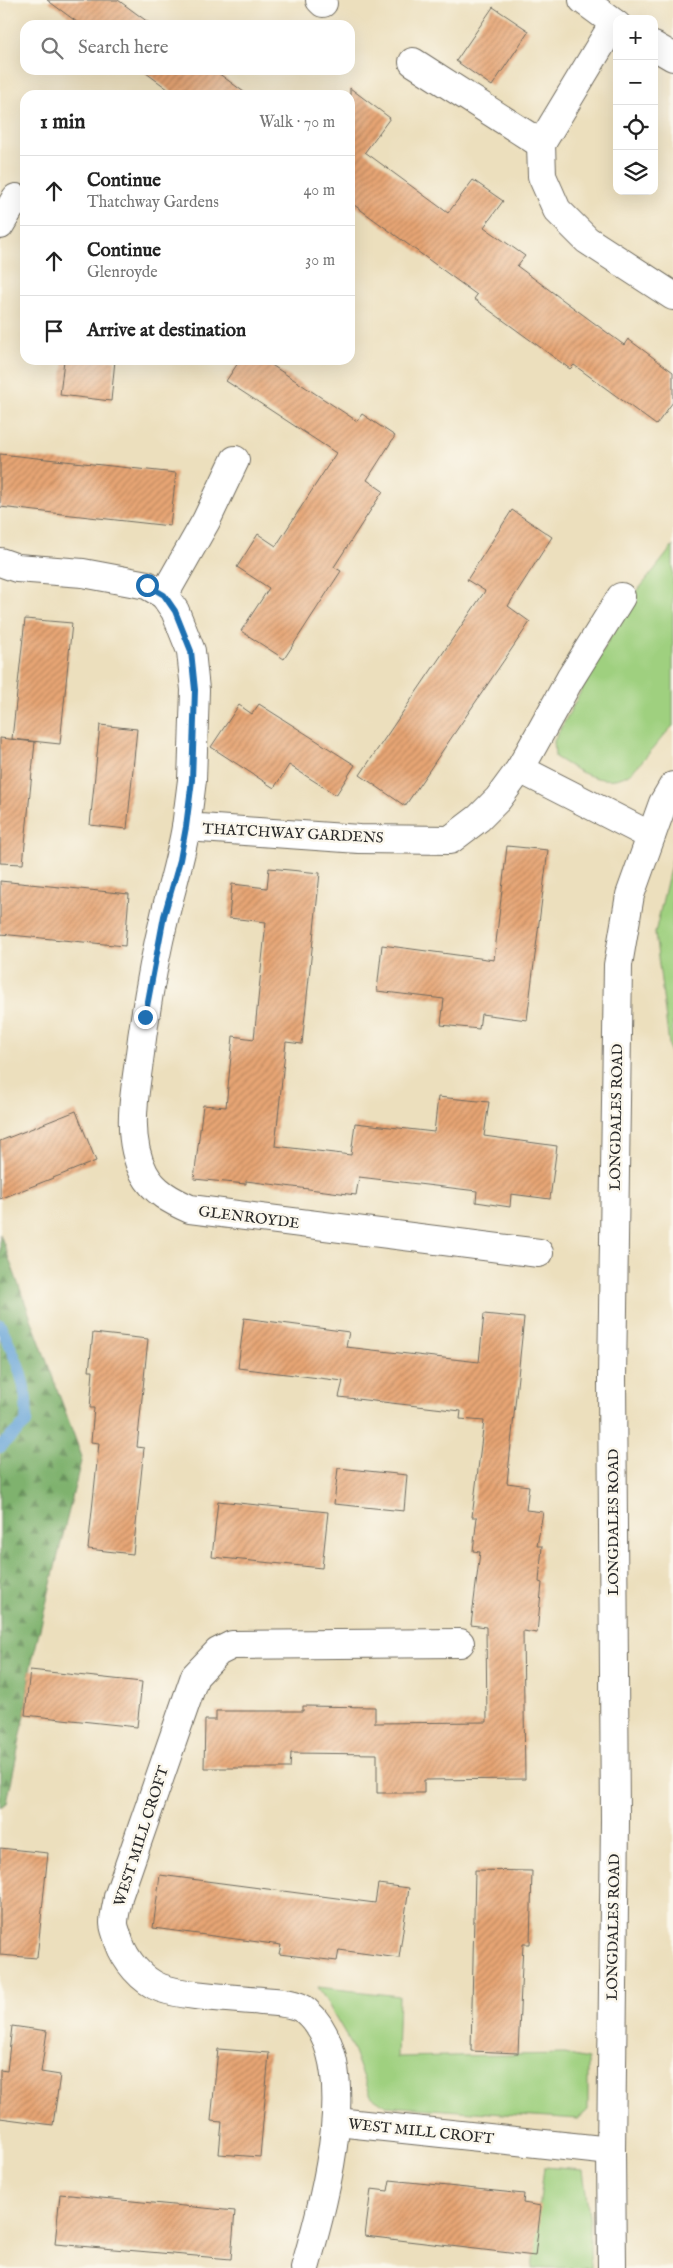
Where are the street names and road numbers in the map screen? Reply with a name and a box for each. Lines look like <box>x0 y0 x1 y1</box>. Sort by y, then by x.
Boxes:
street label: THATCHWAY GARDENS <box>202 819 384 848</box>
street label: LONGDALES ROAD <box>606 1043 627 1191</box>
street label: GLENROYDE <box>197 1202 301 1233</box>
street label: LONGDALES ROAD <box>604 1449 623 1595</box>
street label: WEST MILL CROFT <box>110 1764 173 1909</box>
street label: LONGDALES ROAD <box>603 1853 624 2001</box>
street label: WEST MILL CROFT <box>347 2114 495 2149</box>

